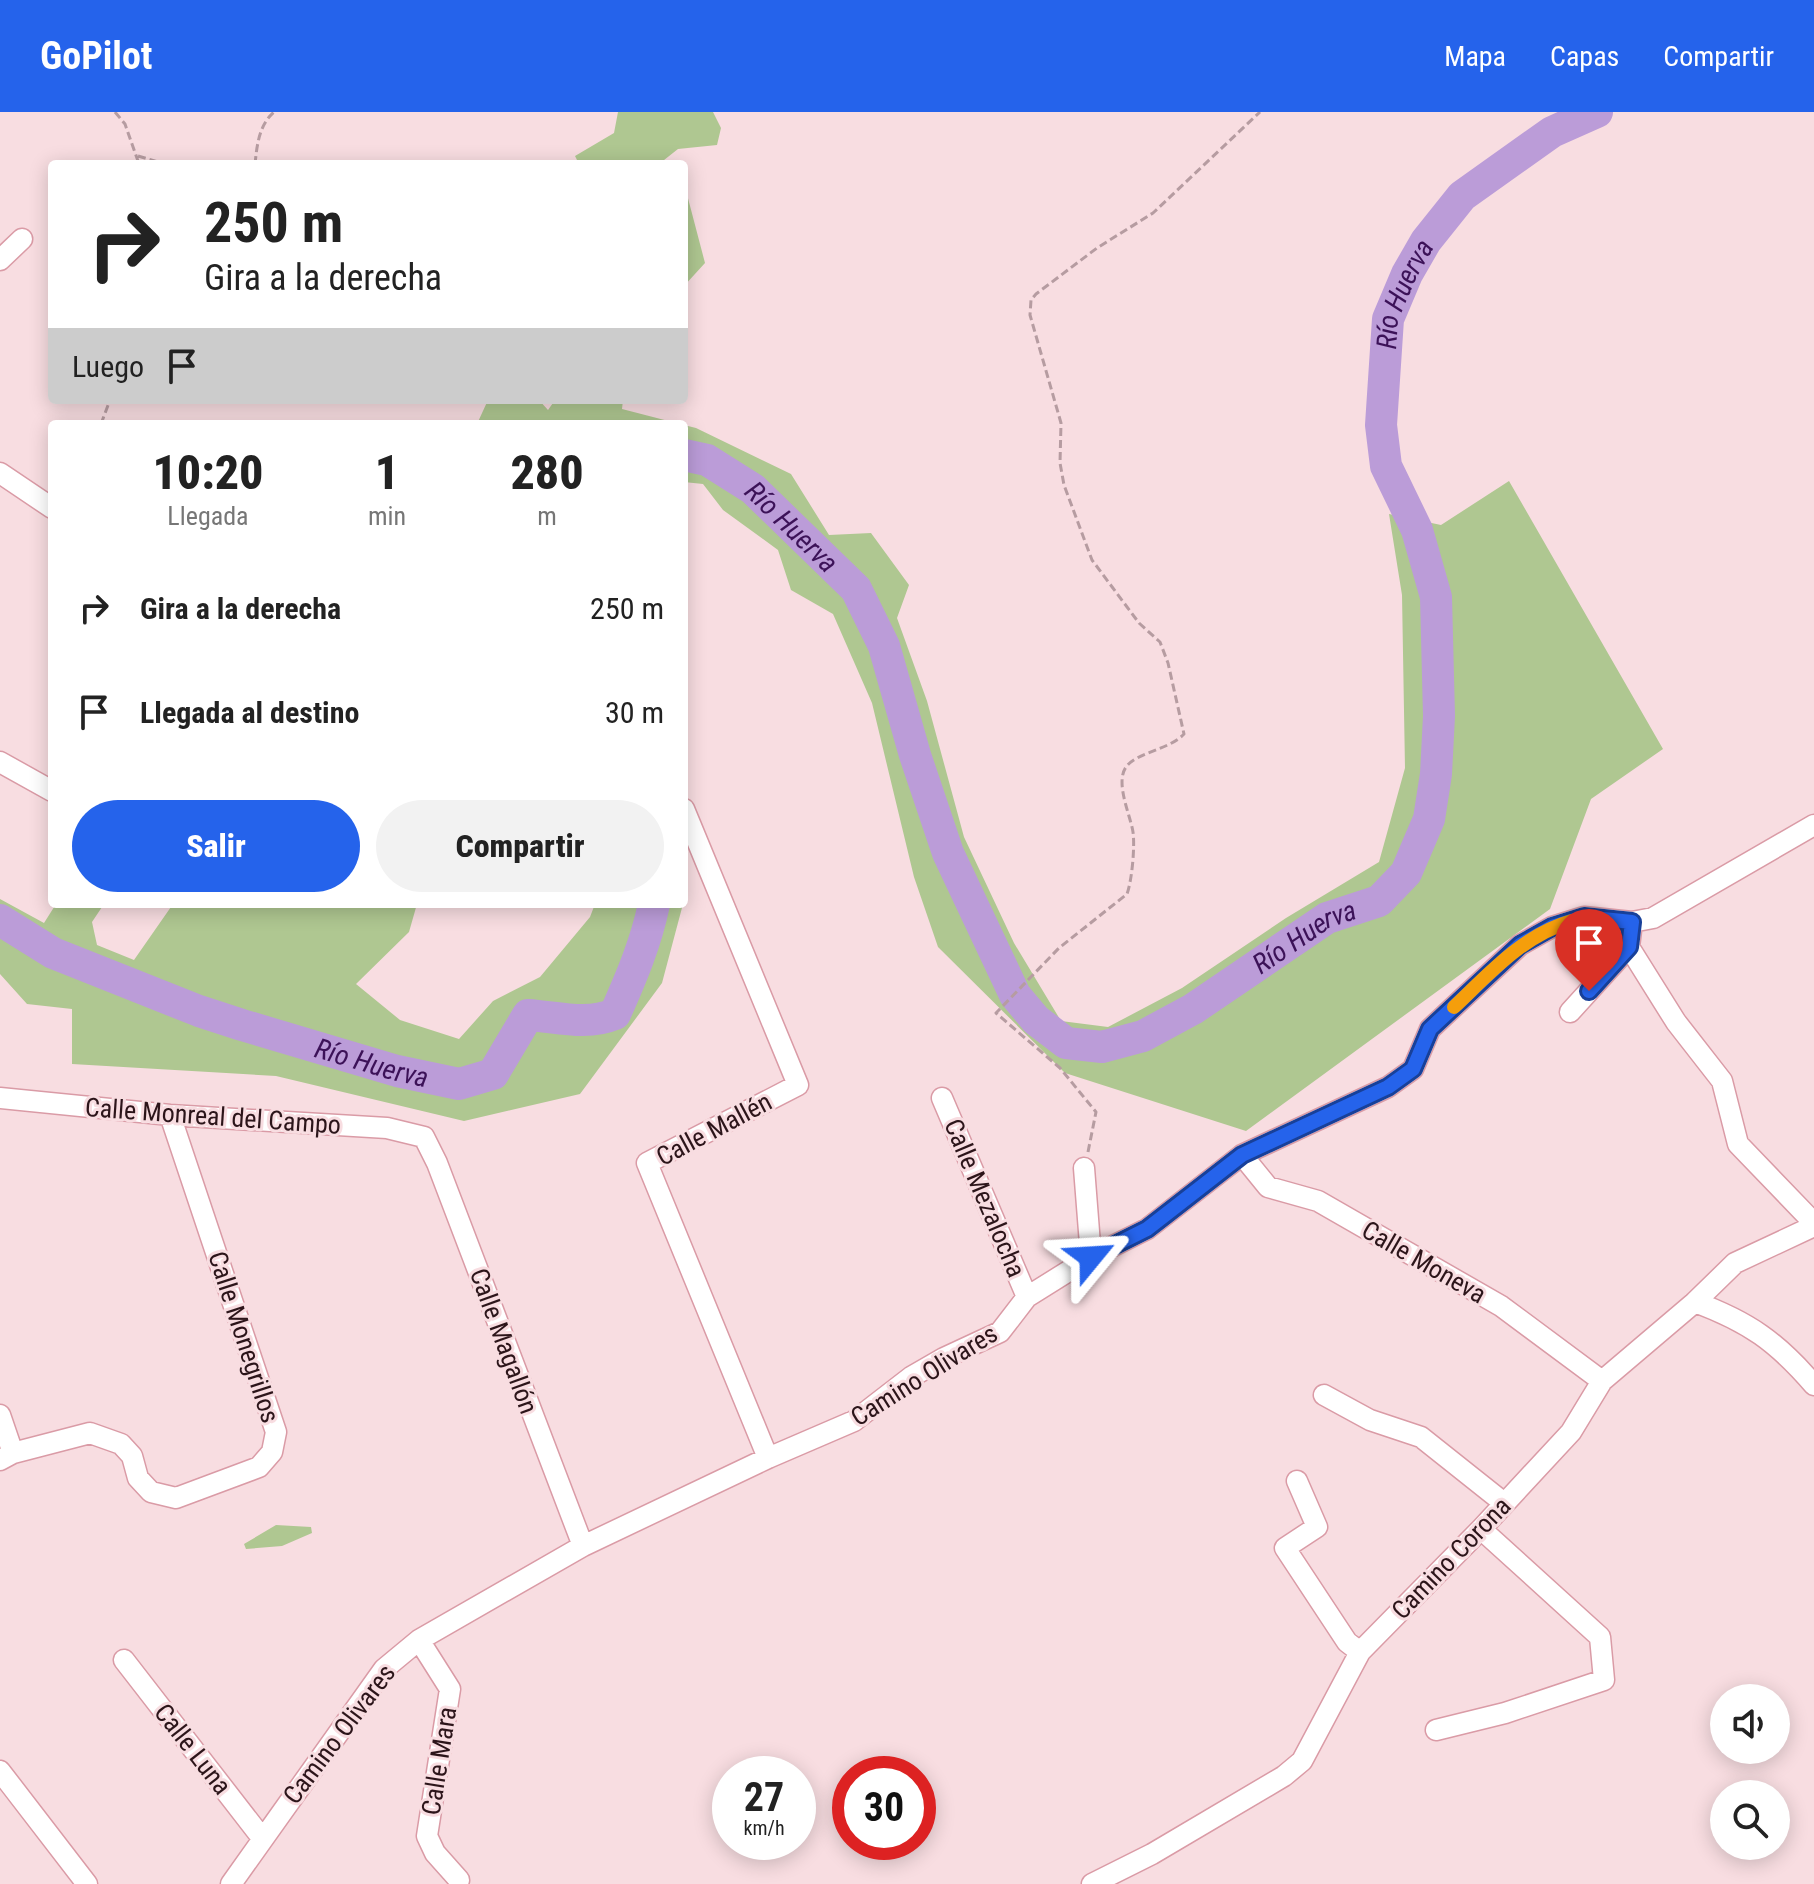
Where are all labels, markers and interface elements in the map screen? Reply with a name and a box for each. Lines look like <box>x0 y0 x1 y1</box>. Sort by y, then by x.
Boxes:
text: GoPilot <box>40 34 152 78</box>
text: Mapa <box>1444 40 1506 73</box>
text: Capas <box>1550 40 1619 73</box>
text: Compartir <box>1663 40 1774 73</box>
text: 250 m <box>204 190 343 256</box>
icon: right <box>72 192 176 296</box>
water label: Río Huerva <box>1370 233 1440 350</box>
text: Gira a la derecha <box>204 257 442 299</box>
icon: arrive <box>160 344 204 388</box>
text: Luego <box>72 349 144 384</box>
text: 10:20 <box>152 444 264 501</box>
text: 1 <box>375 444 399 501</box>
text: 280 <box>510 444 584 501</box>
water label: Río Huerva <box>739 474 845 579</box>
text: Llegada <box>167 501 249 531</box>
text: min <box>368 501 406 531</box>
text: m <box>537 501 557 531</box>
icon: right <box>72 586 116 630</box>
text: Gira a la derecha <box>140 591 341 626</box>
text: 250 m <box>590 591 664 626</box>
icon: arrive <box>72 690 116 734</box>
text: Llegada al destino <box>140 695 359 730</box>
text: 30 m <box>605 695 664 730</box>
button: Salir <box>72 800 360 892</box>
button: Compartir <box>376 800 664 892</box>
water label: Río Huerva <box>1246 893 1360 980</box>
pin <box>1555 909 1623 991</box>
icon: arrive <box>1567 921 1611 965</box>
water label: Río Huerva <box>311 1031 432 1094</box>
street label: Calle Mallén <box>651 1086 777 1172</box>
street label: Calle Monreal del Campo <box>84 1092 342 1140</box>
street label: Calle Mezalocha <box>938 1114 1032 1282</box>
position arrow <box>1049 1215 1133 1299</box>
street label: Calle Moneva <box>1357 1215 1491 1309</box>
street label: Calle Monegrillos <box>202 1248 286 1426</box>
street label: Calle Magallón <box>464 1264 544 1418</box>
street label: Camino Olivares <box>845 1318 1003 1432</box>
street label: Camino Corona <box>1385 1491 1517 1625</box>
street label: Camino Olivares <box>277 1658 401 1810</box>
map controls <box>1710 1684 1790 1860</box>
button: sound <box>1710 1684 1790 1764</box>
street label: Calle Luna <box>148 1698 238 1800</box>
street label: Calle Mara <box>416 1705 462 1817</box>
speed limit sign: 30 <box>832 1756 936 1860</box>
text: 27 <box>744 1774 784 1821</box>
button: search <box>1710 1780 1790 1860</box>
text: km/h <box>743 1816 785 1840</box>

